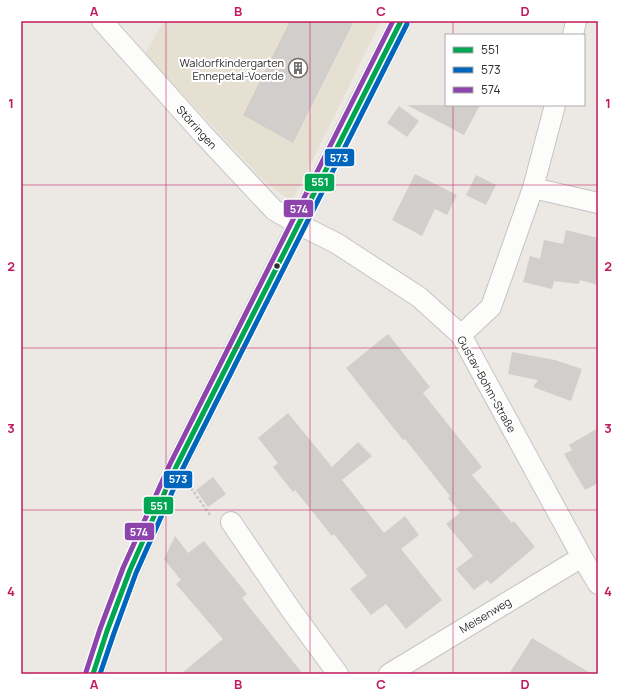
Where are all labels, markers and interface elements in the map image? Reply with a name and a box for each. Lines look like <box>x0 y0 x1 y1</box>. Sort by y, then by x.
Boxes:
text: A <box>90 2 99 20</box>
text: B <box>234 2 242 20</box>
text: C <box>376 2 386 20</box>
text: D <box>520 2 530 20</box>
legend <box>445 34 585 106</box>
text: 551 <box>481 41 500 58</box>
place label: Waldorfkindergarten Ennepetal-Voerde <box>180 55 285 83</box>
building icon: Waldorfkindergarten Ennepetal-Voerde <box>287 57 309 79</box>
text: 573 <box>481 61 501 78</box>
text: 574 <box>481 81 501 98</box>
text: 1 <box>8 94 14 112</box>
text: 1 <box>605 94 611 112</box>
street label: Störringen <box>173 102 221 152</box>
line badge: 573 <box>324 148 355 167</box>
text: 573 <box>330 150 348 165</box>
line badge: 551 <box>304 173 335 192</box>
text: 551 <box>311 174 329 189</box>
line badge: 574 <box>283 199 314 218</box>
text: 574 <box>290 201 309 216</box>
text: 2 <box>7 257 15 275</box>
text: 2 <box>604 257 612 275</box>
unlabelled marker <box>272 261 282 271</box>
street label: Gustav-Bohm-Straße <box>454 333 520 436</box>
text: 3 <box>7 419 15 437</box>
text: 3 <box>604 419 612 437</box>
line badge: 573 <box>163 470 193 489</box>
text: 573 <box>169 471 187 486</box>
line badge: 551 <box>143 496 174 515</box>
text: 551 <box>150 498 168 513</box>
line badge: 574 <box>124 522 155 541</box>
text: 574 <box>130 524 149 539</box>
text: 4 <box>7 582 15 600</box>
text: 4 <box>604 582 612 600</box>
street label: Meisenweg <box>456 594 514 636</box>
text: A <box>90 675 99 693</box>
text: B <box>234 675 242 693</box>
text: C <box>376 675 386 693</box>
text: D <box>520 675 530 693</box>

